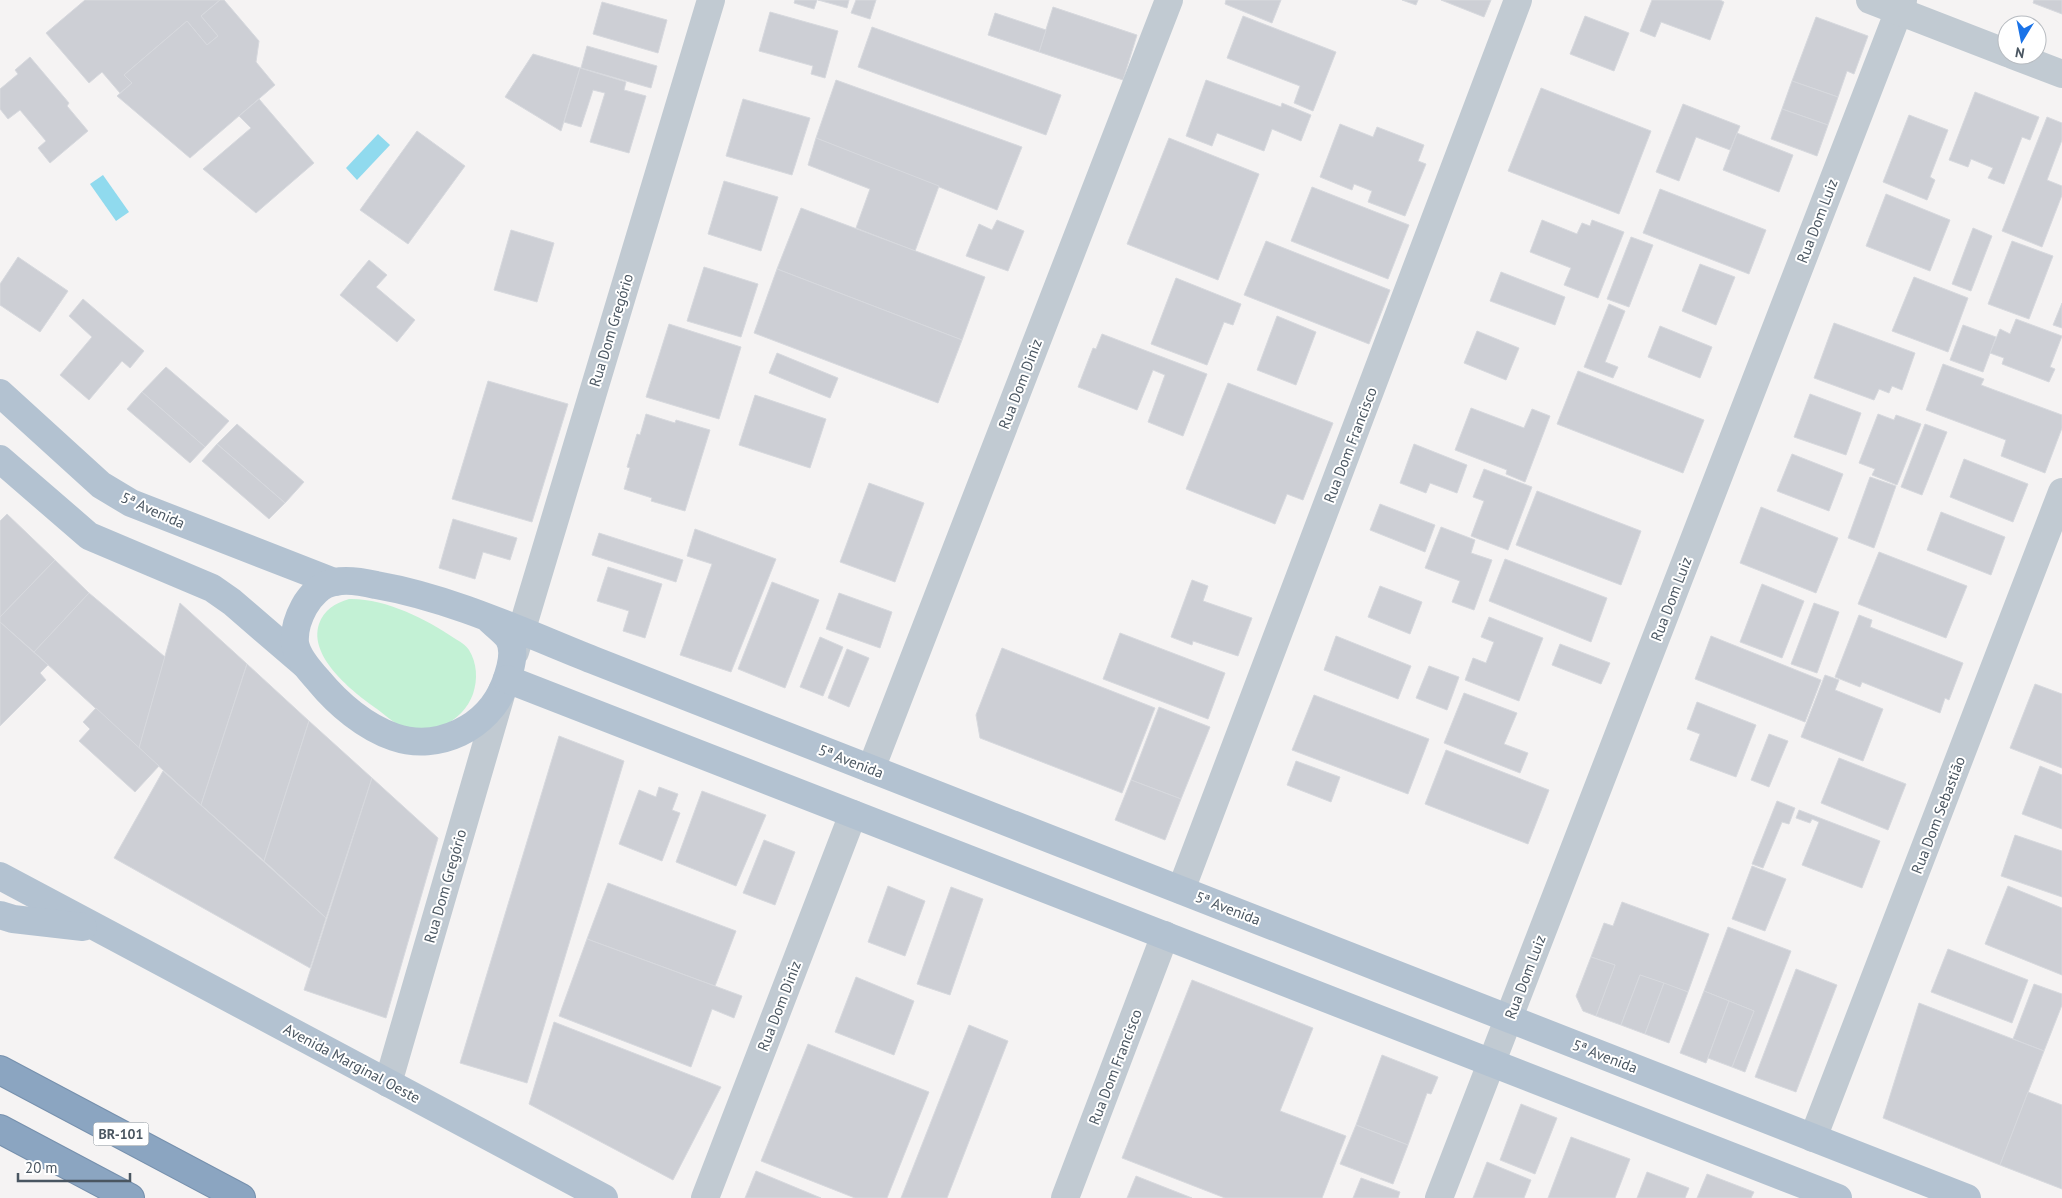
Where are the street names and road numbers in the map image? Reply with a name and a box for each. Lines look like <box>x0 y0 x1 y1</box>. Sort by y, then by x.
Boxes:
street label: Rua Dom Luiz <box>1792 176 1842 266</box>
street label: Rua Dom Gregório <box>585 271 637 389</box>
street label: Rua Dom Diniz <box>994 336 1046 432</box>
street label: Rua Dom Francisco <box>1319 384 1381 506</box>
street label: 5ª Avenida <box>118 487 188 533</box>
street label: Rua Dom Luiz <box>1646 554 1696 644</box>
street label: 5ª Avenida <box>816 740 886 782</box>
street label: Rua Dom Sebastião <box>1907 754 1969 876</box>
street label: Rua Dom Gregório <box>420 827 470 945</box>
street label: 5ª Avenida <box>1193 887 1263 929</box>
street label: Rua Dom Luiz <box>1500 932 1550 1022</box>
street label: Rua Dom Diniz <box>753 958 805 1054</box>
street label: Rua Dom Francisco <box>1084 1006 1146 1128</box>
street label: Avenida Marginal Oeste <box>280 1019 424 1107</box>
street label: 5ª Avenida <box>1570 1035 1640 1077</box>
road number: BR-101 <box>94 1122 148 1146</box>

